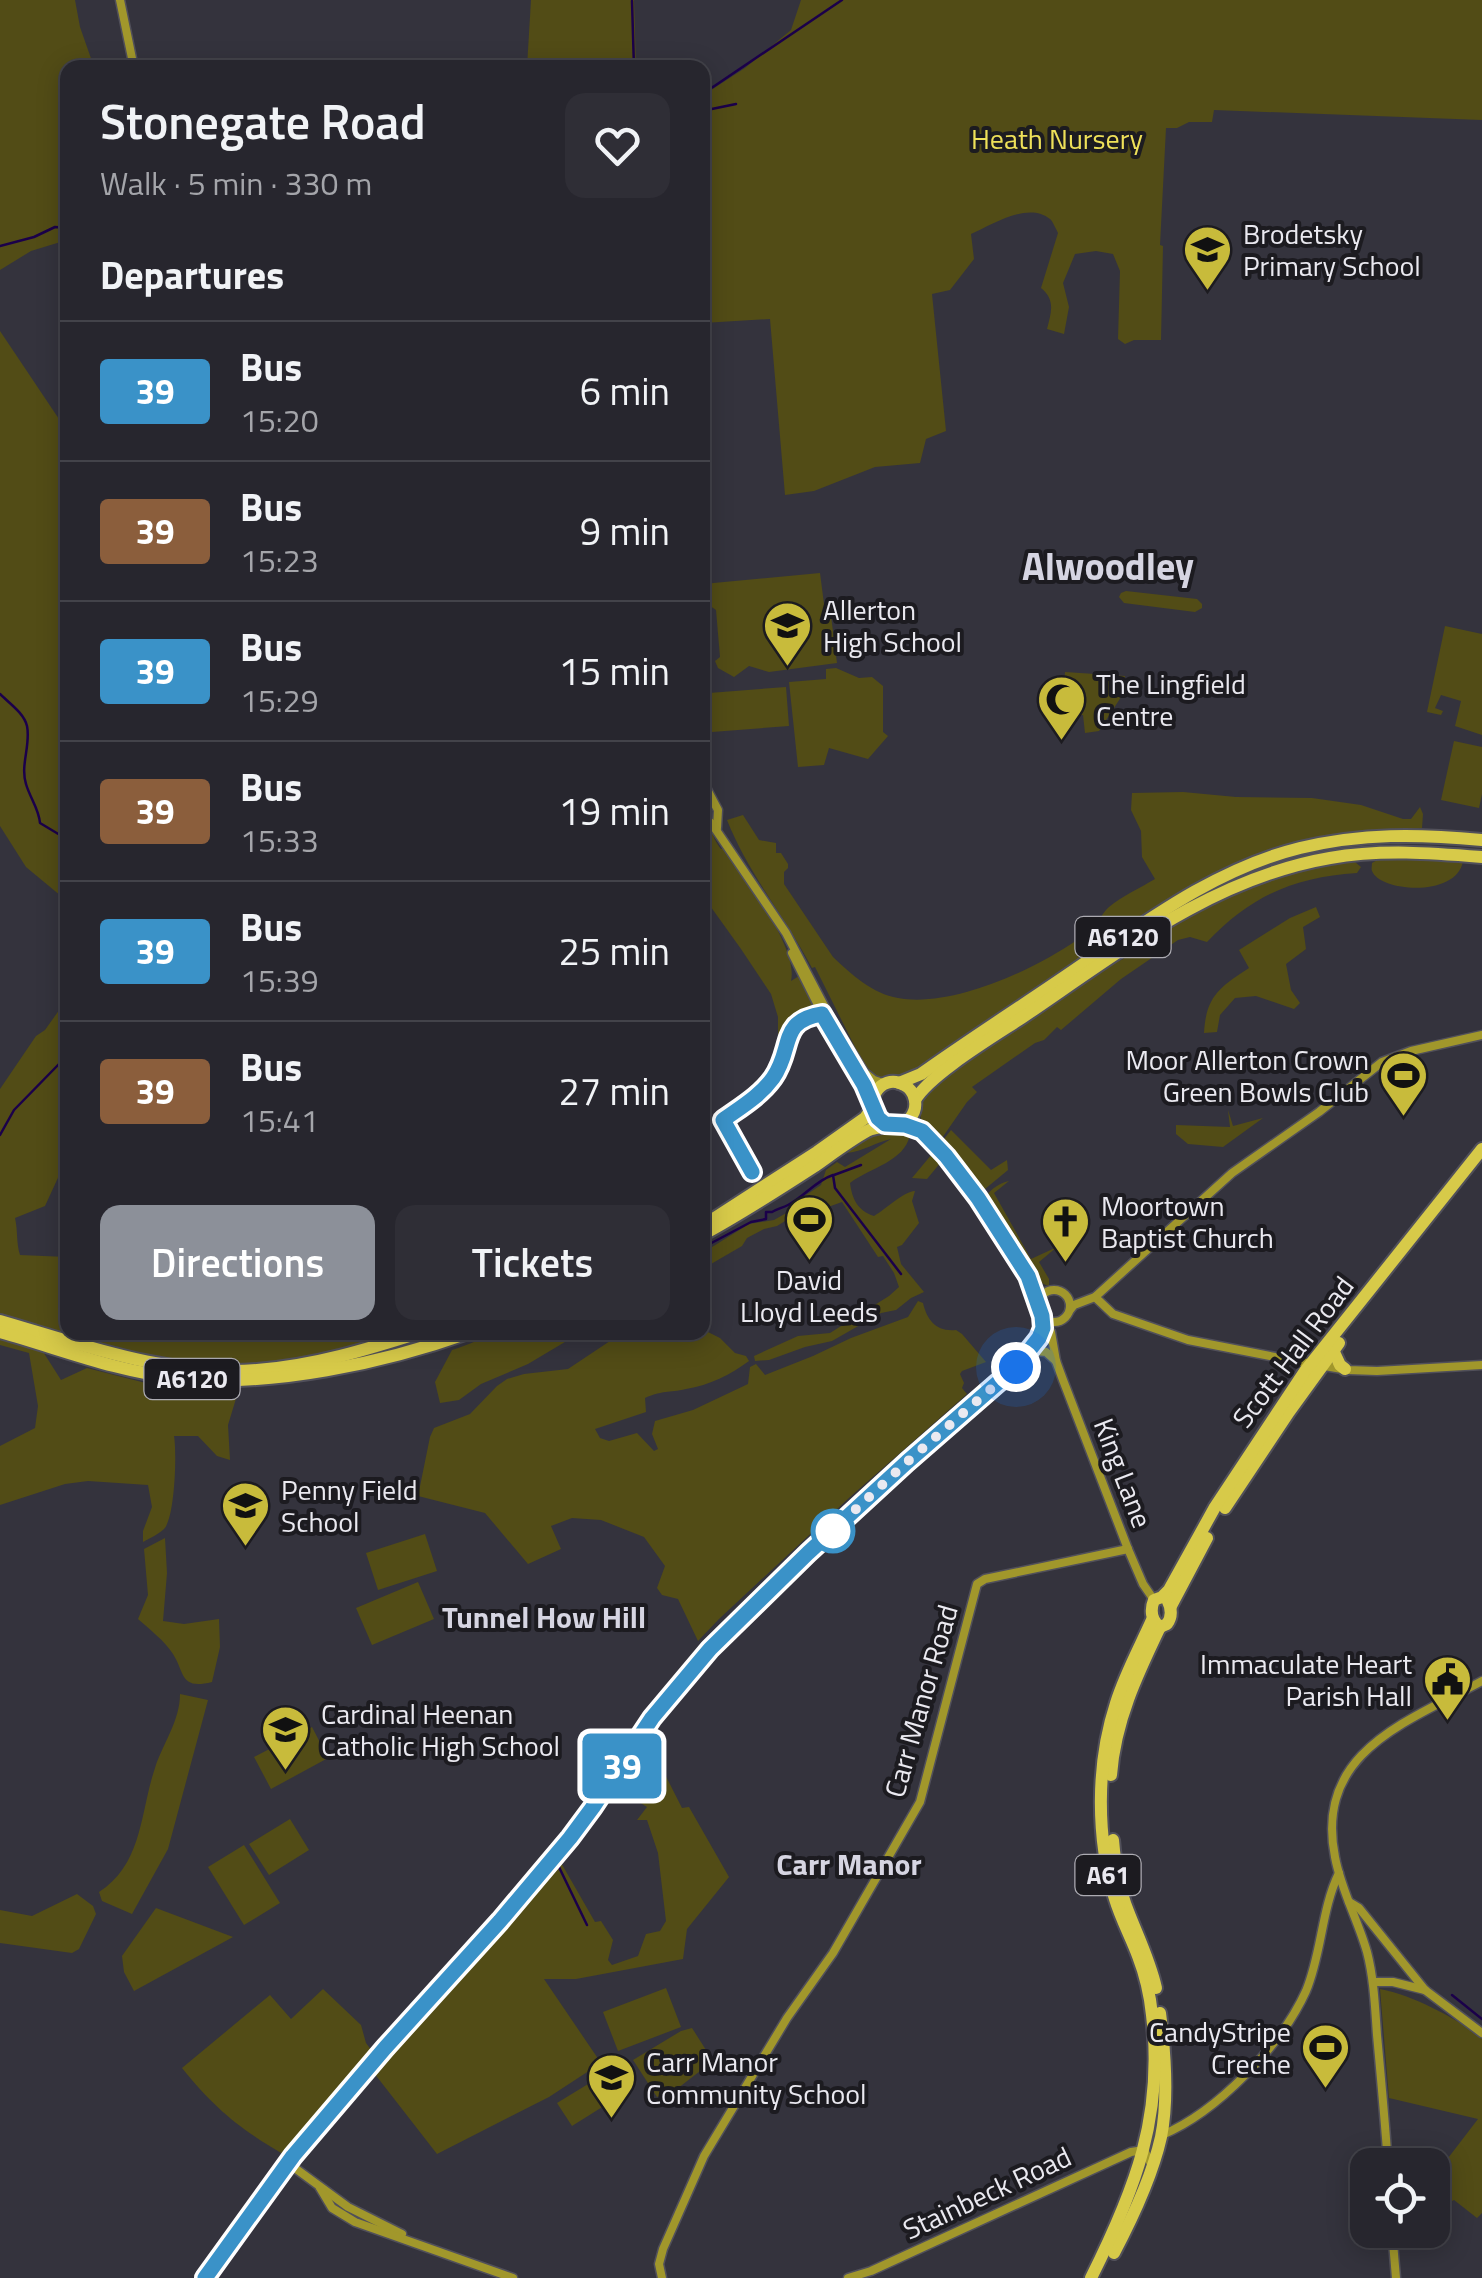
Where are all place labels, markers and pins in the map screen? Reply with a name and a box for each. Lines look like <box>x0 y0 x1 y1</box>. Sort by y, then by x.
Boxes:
place label: Brodetsky Primary School <box>1243 212 1421 287</box>
school or university icon: Brodetsky Primary School <box>1182 224 1234 292</box>
place label: Allerton High School <box>823 588 962 663</box>
school or university icon: Allerton High School <box>762 600 814 668</box>
place label: The Lingfield Centre <box>1096 662 1246 737</box>
mosque icon: The Lingfield Centre <box>1035 674 1087 742</box>
place label: Moor Allerton Crown Green Bowls Club <box>1125 1038 1369 1113</box>
sports icon: Moor Allerton Crown Green Bowls Club <box>1378 1050 1430 1118</box>
place label: Moortown Baptist Church <box>1101 1184 1274 1259</box>
sports icon: David Lloyd Leeds <box>783 1194 835 1262</box>
church icon: Moortown Baptist Church <box>1040 1196 1092 1264</box>
place label: David Lloyd Leeds <box>740 1258 878 1333</box>
place label: Penny Field School <box>281 1468 418 1543</box>
school or university icon: Penny Field School <box>220 1480 272 1548</box>
unlabelled marker <box>812 1510 854 1552</box>
place label: Immaculate Heart Parish Hall <box>1200 1642 1412 1717</box>
public building icon: Immaculate Heart Parish Hall <box>1421 1654 1473 1722</box>
place label: Cardinal Heenan Catholic High School <box>321 1692 560 1767</box>
school or university icon: Cardinal Heenan Catholic High School <box>260 1704 312 1772</box>
place label: CandyStripe Creche <box>1149 2010 1291 2085</box>
sports icon: CandyStripe Creche <box>1300 2022 1352 2090</box>
place label: Carr Manor Community School <box>646 2040 867 2115</box>
school or university icon: Carr Manor Community School <box>585 2052 637 2120</box>

